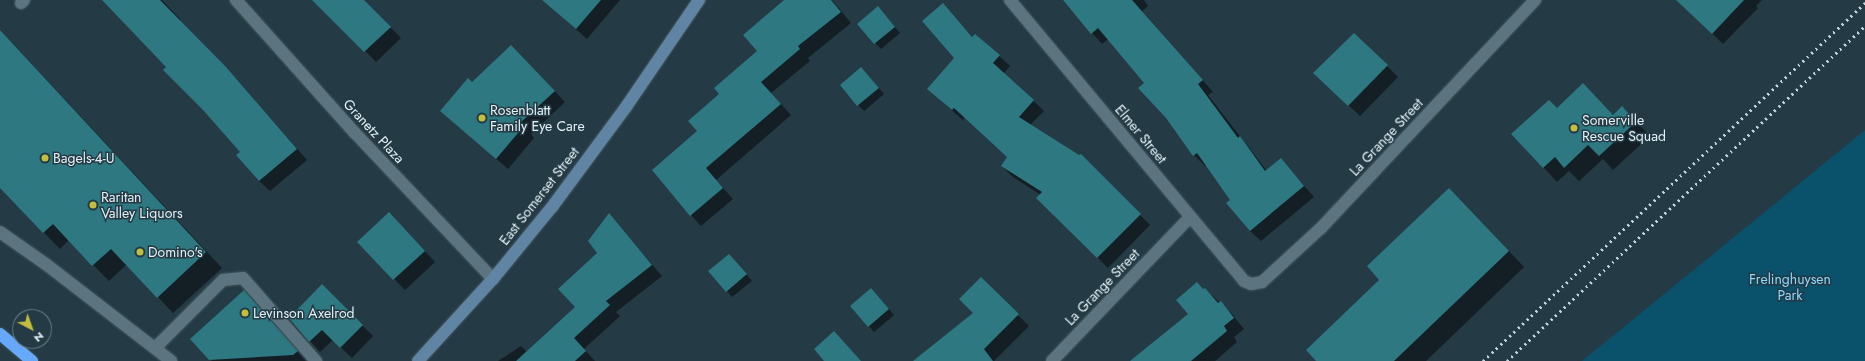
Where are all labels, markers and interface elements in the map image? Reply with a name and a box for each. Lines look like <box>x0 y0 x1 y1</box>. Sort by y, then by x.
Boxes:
street label: Granetz Plaza <box>340 95 408 167</box>
street label: La Grange Street <box>1346 95 1426 179</box>
street label: Elmer Street <box>1112 101 1170 167</box>
place label: Rosenblatt Family Eye Care <box>490 102 585 134</box>
place label: Somerville Rescue Squad <box>1582 112 1666 144</box>
marker: Rosenblatt Family Eye Care <box>477 113 487 123</box>
marker: Somerville Rescue Squad <box>1569 123 1579 133</box>
street label: East Somerset Street <box>496 144 582 248</box>
place label: Bagels-4-U <box>53 150 114 166</box>
marker: Bagels-4-U <box>40 153 50 163</box>
place label: Raritan Valley Liquors <box>101 189 183 222</box>
marker: Raritan Valley Liquors <box>88 200 98 210</box>
place label: Domino's <box>148 244 203 260</box>
street label: La Grange Street <box>1061 245 1143 329</box>
marker: Domino's <box>135 247 145 257</box>
park label: Frelinghuysen Park <box>1749 271 1831 304</box>
place label: Levinson Axelrod <box>253 305 355 321</box>
marker: Levinson Axelrod <box>240 308 250 318</box>
north arrow <box>12 309 52 349</box>
text: N <box>31 328 48 346</box>

